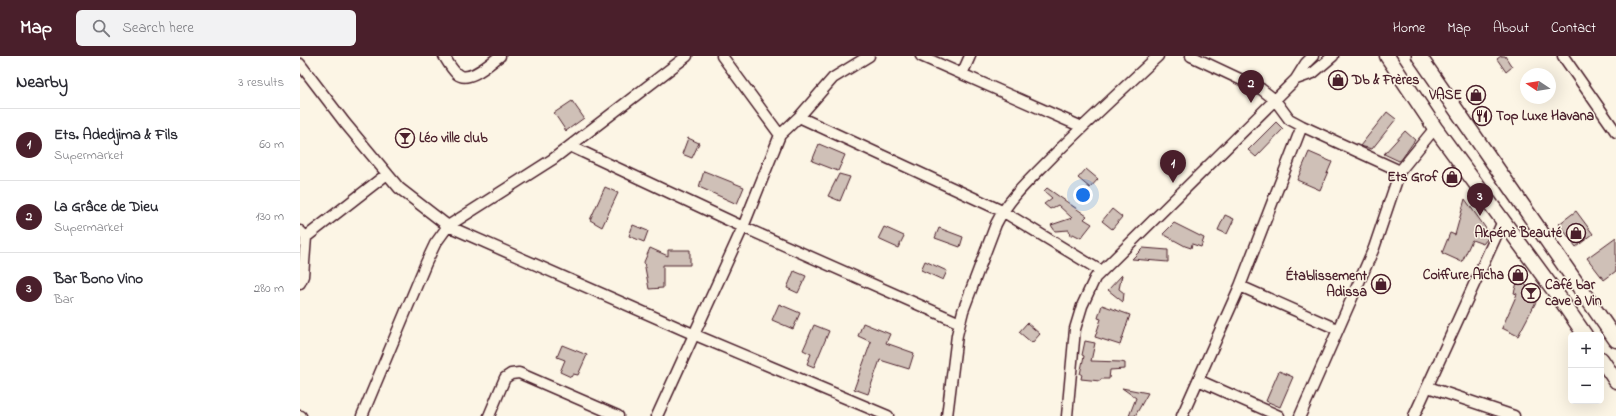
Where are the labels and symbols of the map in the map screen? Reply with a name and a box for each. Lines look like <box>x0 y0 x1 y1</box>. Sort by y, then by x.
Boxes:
north arrow <box>1520 68 1556 104</box>
shop icon: Db & Frères <box>1327 69 1349 91</box>
pin: 2 <box>1238 70 1264 103</box>
place label: Db & Frères <box>1351 70 1419 91</box>
shop icon: VASE <box>1465 84 1487 106</box>
place label: VASE <box>1428 85 1463 106</box>
restaurant icon: Top Luxe Havana <box>1471 105 1493 127</box>
place label: Top Luxe Havana <box>1496 106 1595 127</box>
bar icon: Léo ville club <box>394 127 416 149</box>
place label: Léo ville club <box>419 128 488 149</box>
pin: 1 <box>1160 150 1186 183</box>
shop icon: Ets Grof <box>1441 166 1463 188</box>
place label: Ets Grof <box>1387 167 1438 188</box>
pin: 3 <box>1467 183 1493 216</box>
your location <box>1073 185 1093 205</box>
shop icon: Akpénè Beauté <box>1565 222 1587 244</box>
place label: Akpénè Beauté <box>1474 223 1563 244</box>
shop icon: Coiffure Aïcha <box>1507 264 1529 286</box>
place label: Coiffure Aïcha <box>1423 265 1504 286</box>
place label: Établissement Adissa <box>1285 266 1367 303</box>
shop icon: Établissement Adissa <box>1370 273 1392 295</box>
place label: Café bar cave à Vin <box>1545 275 1602 312</box>
bar icon: Café bar cave à Vin <box>1520 282 1542 304</box>

